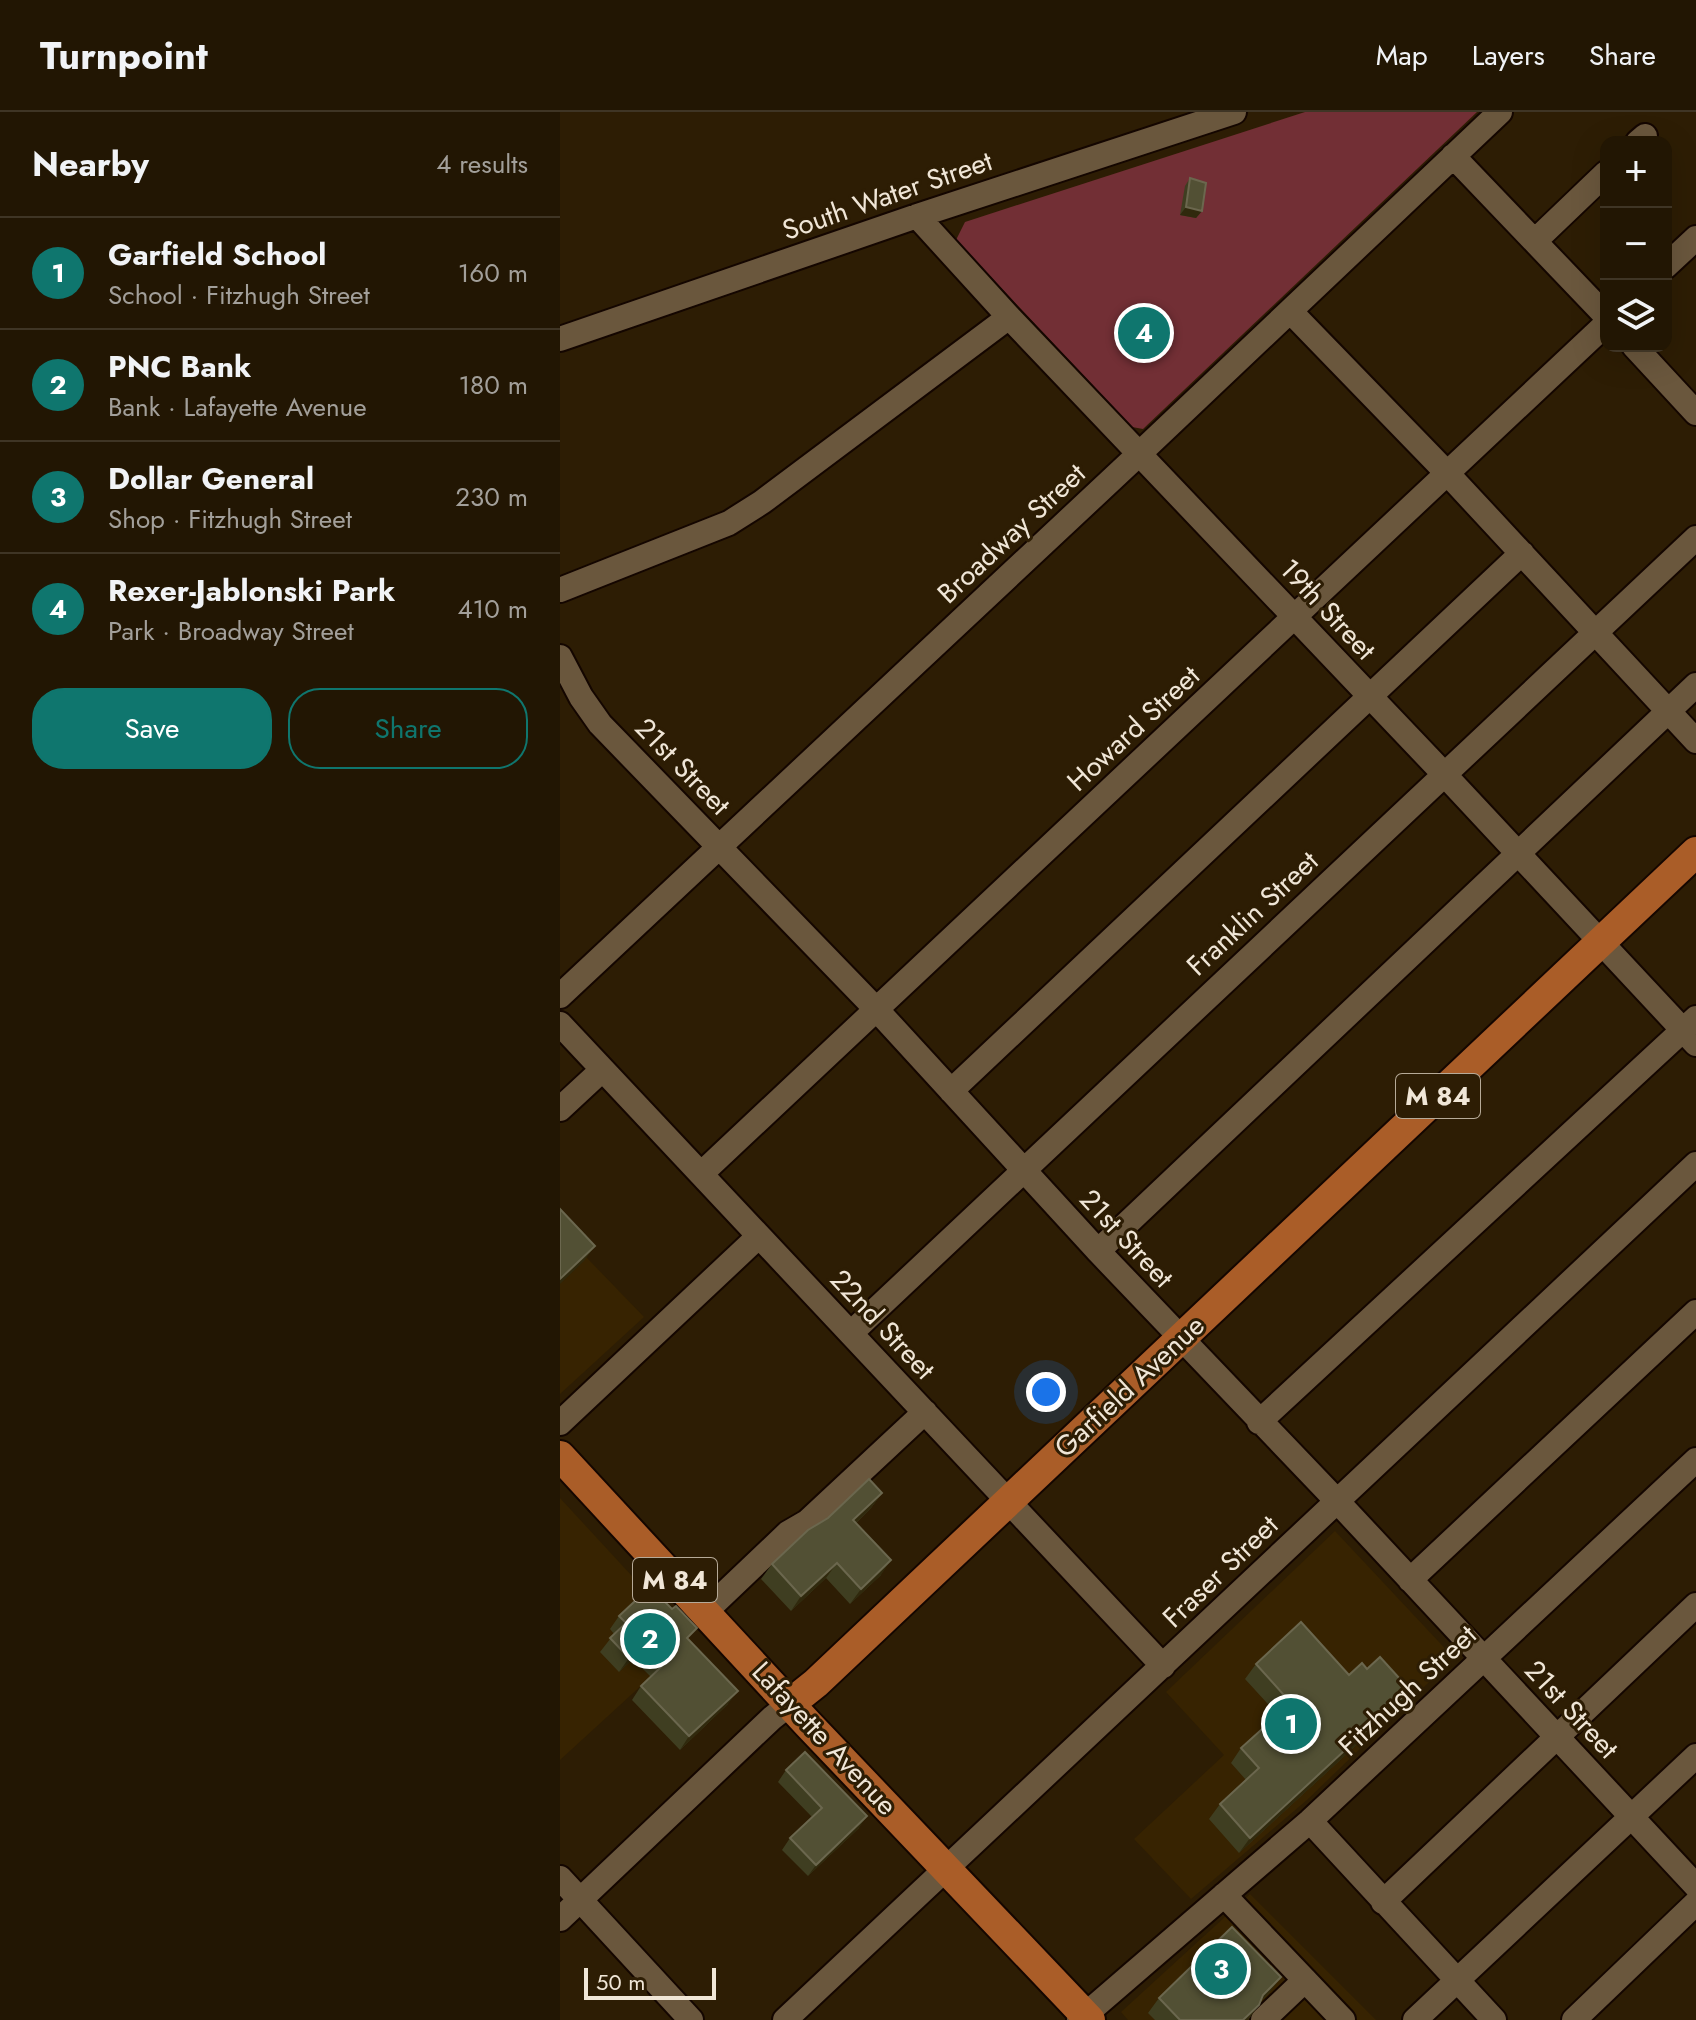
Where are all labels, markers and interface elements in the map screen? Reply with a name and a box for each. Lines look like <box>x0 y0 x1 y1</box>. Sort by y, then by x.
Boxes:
text: Turnpoint <box>40 28 208 83</box>
text: Map <box>1376 35 1428 76</box>
text: Layers <box>1472 35 1545 76</box>
text: Share <box>1589 35 1656 76</box>
map controls <box>1600 136 1672 352</box>
button: + <box>1600 136 1672 208</box>
text: Nearby <box>32 140 149 189</box>
street label: South Water Street <box>777 140 998 251</box>
text: 4 results <box>436 145 528 183</box>
button: − <box>1600 208 1672 280</box>
text: Garfield School <box>108 233 326 276</box>
text: 1 <box>51 254 65 292</box>
text: 160 m <box>458 254 528 292</box>
text: School · Fitzhugh Street <box>108 276 370 314</box>
button: layers <box>1600 280 1672 352</box>
pin: 4 <box>1118 303 1170 363</box>
text: PNC Bank <box>108 345 251 388</box>
text: 2 <box>49 366 67 404</box>
text: 180 m <box>458 366 528 404</box>
text: Bank · Lafayette Avenue <box>108 388 367 426</box>
street label: Broadway Street <box>928 454 1095 613</box>
text: Dollar General <box>108 457 314 500</box>
text: 3 <box>50 478 66 516</box>
text: 230 m <box>455 478 528 516</box>
text: Shop · Fitzhugh Street <box>108 500 352 538</box>
street label: 19th Street <box>1270 550 1386 669</box>
text: Rexer-Jablonski Park <box>108 569 395 612</box>
text: 4 <box>49 590 67 628</box>
text: 410 m <box>457 590 528 628</box>
text: Park · Broadway Street <box>108 612 354 650</box>
street label: Howard Street <box>1058 656 1209 801</box>
button: Save <box>32 688 272 769</box>
button: Share <box>288 688 528 769</box>
street label: 21st Street <box>626 708 740 825</box>
street label: Franklin Street <box>1177 841 1328 985</box>
road number: M 84 <box>1396 1074 1480 1118</box>
street label: 21st Street <box>1070 1180 1183 1297</box>
street label: 22nd Street <box>821 1260 945 1389</box>
street label: Garfield Avenue <box>1045 1306 1214 1467</box>
your location <box>1026 1372 1066 1412</box>
street label: Fraser Street <box>1153 1505 1288 1637</box>
road number: M 84 <box>633 1558 717 1602</box>
pin: 2 <box>624 1609 676 1669</box>
street label: Fitzhugh Street <box>1329 1615 1486 1765</box>
street label: 21st Street <box>1515 1651 1628 1768</box>
street label: Lafayette Avenue <box>742 1652 907 1824</box>
pin: 1 <box>1265 1694 1317 1754</box>
pin: 3 <box>1195 1939 1247 1999</box>
scale bar <box>584 1964 716 2000</box>
text: 50 m <box>596 1966 645 1998</box>

